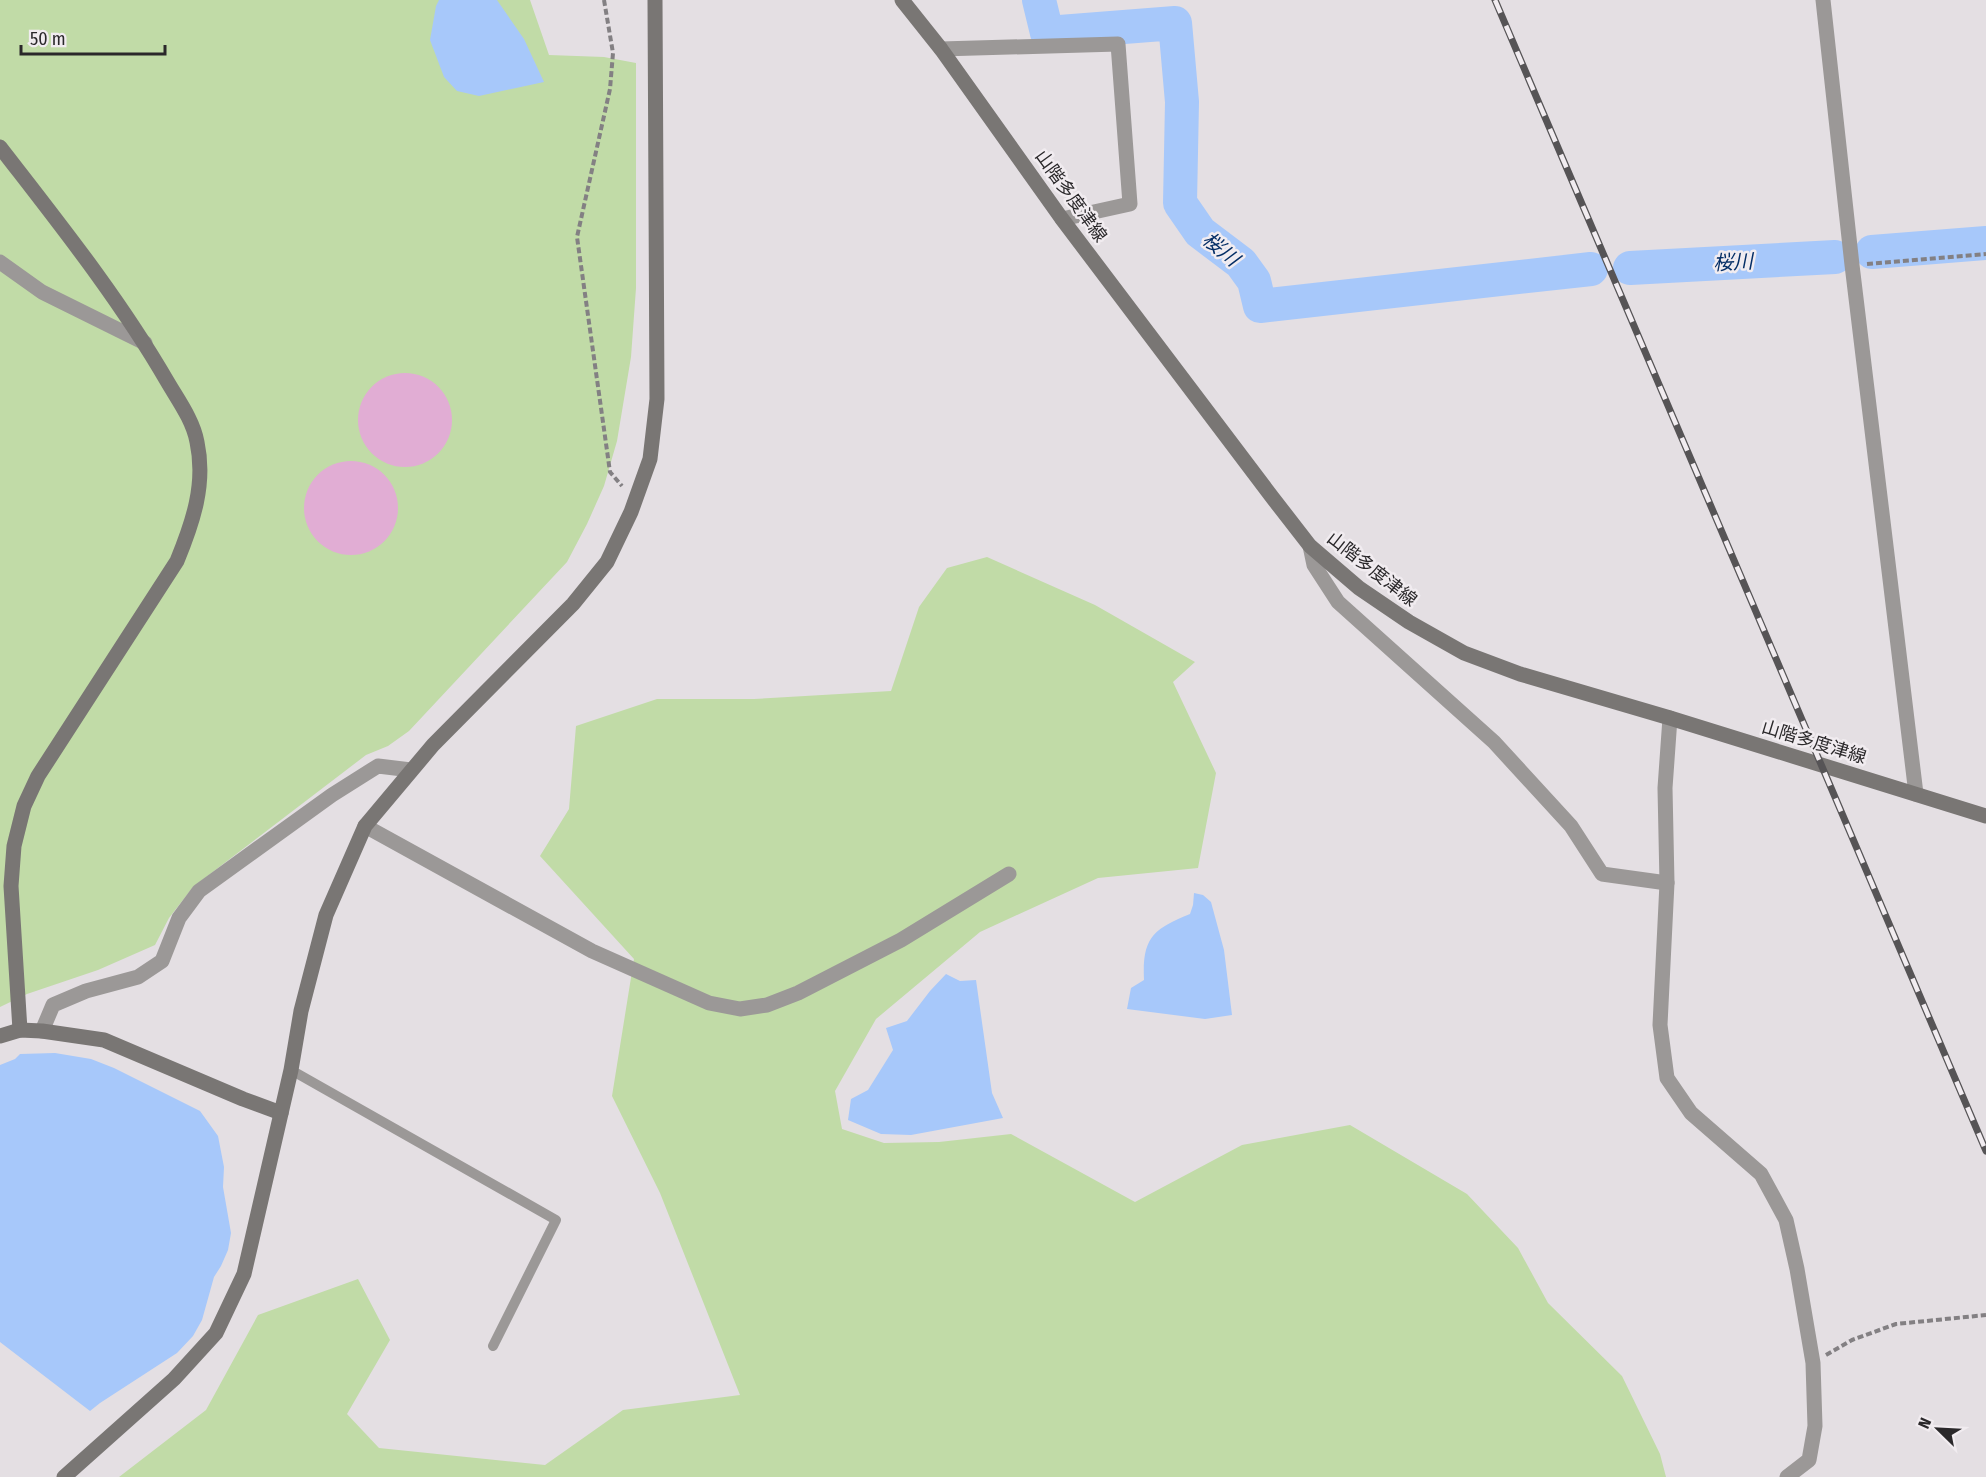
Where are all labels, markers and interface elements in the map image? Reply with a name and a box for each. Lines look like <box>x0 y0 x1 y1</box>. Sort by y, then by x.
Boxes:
scale bar <box>21 18 165 56</box>
text: 50 m <box>30 28 66 50</box>
street label: 山階多度津線 <box>1030 146 1112 246</box>
water label: 桜川 <box>1198 227 1246 272</box>
water label: 桜川 <box>1712 249 1756 275</box>
street label: 山階多度津線 <box>1323 527 1421 611</box>
street label: 山階多度津線 <box>1759 716 1869 768</box>
north arrow <box>1908 1399 1968 1459</box>
text: N <box>1914 1415 1935 1431</box>

